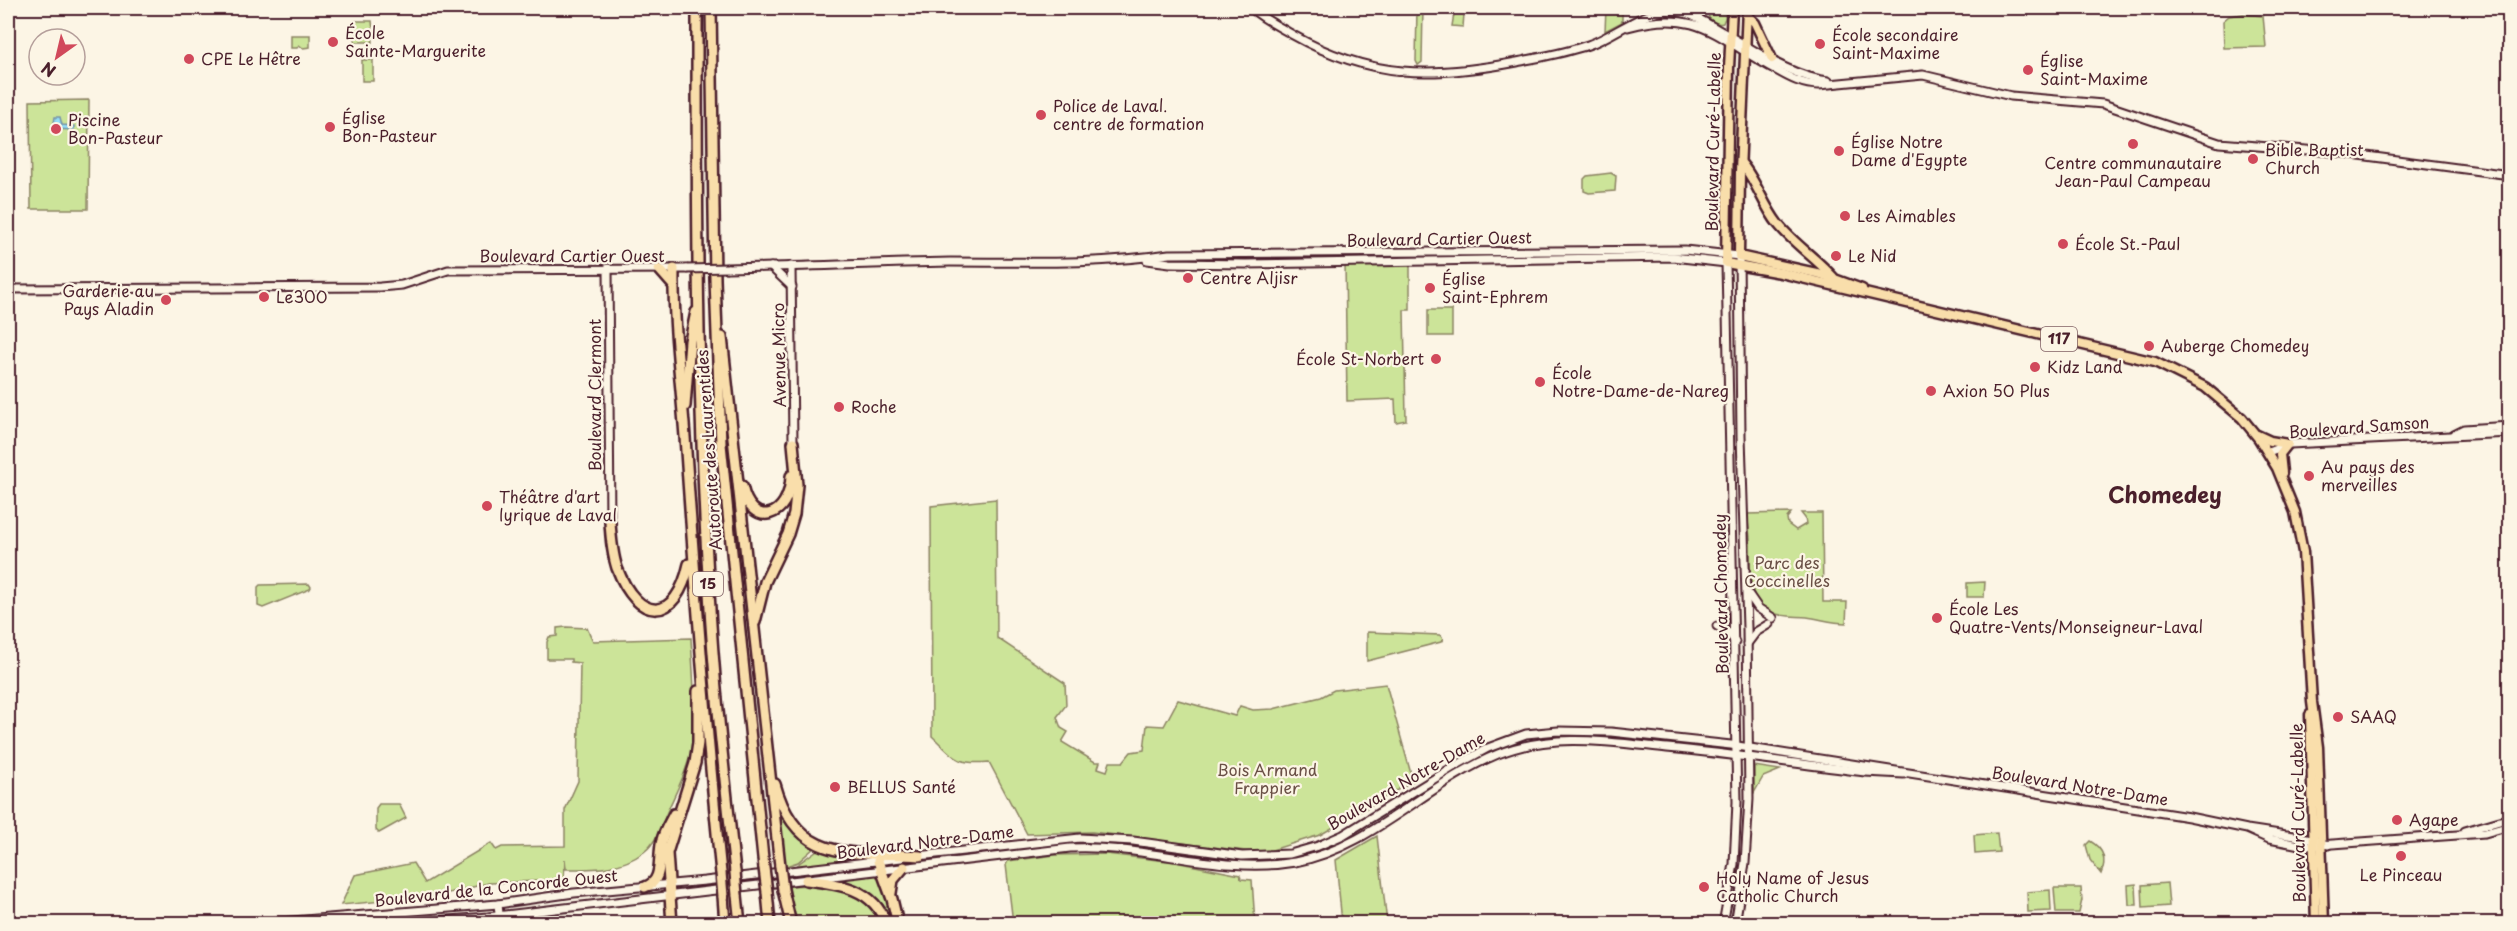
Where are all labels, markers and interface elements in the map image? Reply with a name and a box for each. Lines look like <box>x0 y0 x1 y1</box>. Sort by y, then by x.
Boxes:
place label: École Sainte-Marguerite <box>345 20 486 62</box>
place label: École secondaire Saint-Maxime <box>1832 22 1959 64</box>
north arrow <box>27 27 87 87</box>
marker: École Sainte-Marguerite <box>326 35 340 49</box>
marker: École secondaire Saint-Maxime <box>1813 37 1827 51</box>
place label: CPE Le Hêtre <box>201 46 301 70</box>
place label: Église Saint-Maxime <box>2040 48 2148 90</box>
marker: CPE Le Hêtre <box>182 52 196 66</box>
street label: Boulevard Curé-Labelle <box>1698 52 1726 232</box>
text: N <box>36 57 60 84</box>
marker: Église Saint-Maxime <box>2021 63 2035 77</box>
place label: Police de Laval. centre de formation <box>1053 93 1204 135</box>
place label: Église Bon-Pasteur <box>342 105 437 147</box>
place label: Piscine Bon-Pasteur <box>68 107 163 149</box>
marker: Police de Laval. centre de formation <box>1034 108 1048 122</box>
marker: Église Bon-Pasteur <box>323 120 337 134</box>
marker: Piscine Bon-Pasteur <box>49 122 63 136</box>
place label: Église Notre Dame d'Egypte <box>1851 129 1967 171</box>
marker: Centre communautaire Jean-Paul Campeau <box>2126 137 2140 151</box>
place label: Bible Baptist Church <box>2265 137 2364 179</box>
marker: Église Notre Dame d'Egypte <box>1832 144 1846 158</box>
place label: Centre communautaire Jean-Paul Campeau <box>2044 150 2222 192</box>
marker: Bible Baptist Church <box>2246 152 2260 166</box>
place label: Les Aimables <box>1857 203 1956 227</box>
marker: Les Aimables <box>1838 209 1852 223</box>
street label: Boulevard Cartier Ouest <box>1346 224 1532 252</box>
place label: École St.-Paul <box>2075 231 2180 255</box>
marker: École St.-Paul <box>2056 237 2070 251</box>
street label: Boulevard Cartier Ouest <box>479 243 665 267</box>
place label: Le Nid <box>1848 243 1897 267</box>
marker: Le Nid <box>1829 249 1843 263</box>
place label: Centre Aljisr <box>1200 265 1298 289</box>
place label: Église Saint-Ephrem <box>1442 266 1548 308</box>
marker: Centre Aljisr <box>1181 271 1195 285</box>
place label: Garderie au Pays Aladin <box>62 278 154 320</box>
marker: Église Saint-Ephrem <box>1423 281 1437 295</box>
place label: Le300 <box>276 284 328 308</box>
marker: Le300 <box>257 290 271 304</box>
marker: Garderie au Pays Aladin <box>159 293 173 307</box>
street label: Avenue Micro <box>765 302 791 408</box>
street label: Boulevard Clermont <box>582 318 606 471</box>
road number: 117 <box>2041 327 2077 351</box>
place label: Auberge Chomedey <box>2161 333 2309 357</box>
marker: Auberge Chomedey <box>2142 339 2156 353</box>
place label: École St-Norbert <box>1296 346 1424 370</box>
street label: Autoroute des Laurentides <box>689 349 727 551</box>
marker: École St-Norbert <box>1429 352 1443 366</box>
place label: Kidz Land <box>2047 354 2123 378</box>
place label: École Notre-Dame-de-Nareg <box>1552 360 1729 402</box>
marker: Kidz Land <box>2028 360 2042 374</box>
marker: École Notre-Dame-de-Nareg <box>1533 375 1547 389</box>
place label: Axion 50 Plus <box>1943 378 2050 402</box>
marker: Axion 50 Plus <box>1924 384 1938 398</box>
place label: Roche <box>851 394 897 418</box>
marker: Roche <box>832 400 846 414</box>
street label: Boulevard Samson <box>2288 409 2430 443</box>
place label: Au pays des merveilles <box>2321 454 2414 496</box>
marker: Au pays des merveilles <box>2302 469 2316 483</box>
district label: Chomedey <box>2108 477 2222 510</box>
place label: Théâtre d'art lyrique de Laval <box>499 484 617 526</box>
marker: Théâtre d'art lyrique de Laval <box>480 499 494 513</box>
street label: Boulevard Chomedey <box>1707 513 1733 675</box>
park label: Parc des Coccinelles <box>1744 550 1830 592</box>
road number: 15 <box>693 572 723 596</box>
place label: École Les Quatre-Vents/Monseigneur-Laval <box>1949 596 2203 638</box>
marker: École Les Quatre-Vents/Monseigneur-Laval <box>1930 611 1944 625</box>
place label: SAAQ <box>2350 704 2397 728</box>
marker: SAAQ <box>2331 710 2345 724</box>
street label: Boulevard Curé-Labelle <box>2283 723 2311 903</box>
street label: Boulevard Notre-Dame <box>1322 725 1489 835</box>
park label: Bois Armand Frappier <box>1217 757 1317 799</box>
street label: Boulevard Notre-Dame <box>1990 759 2170 811</box>
place label: BELLUS Santé <box>847 774 956 798</box>
marker: BELLUS Santé <box>828 780 842 794</box>
place label: Agape <box>2409 807 2459 831</box>
marker: Agape <box>2390 813 2404 827</box>
street label: Boulevard Notre-Dame <box>835 818 1015 864</box>
marker: Le Pinceau <box>2394 849 2408 863</box>
street label: Boulevard de la Concorde Ouest <box>373 862 619 912</box>
place label: Le Pinceau <box>2360 862 2442 886</box>
place label: Holy Name of Jesus Catholic Church <box>1716 865 1869 907</box>
marker: Holy Name of Jesus Catholic Church <box>1697 880 1711 894</box>

